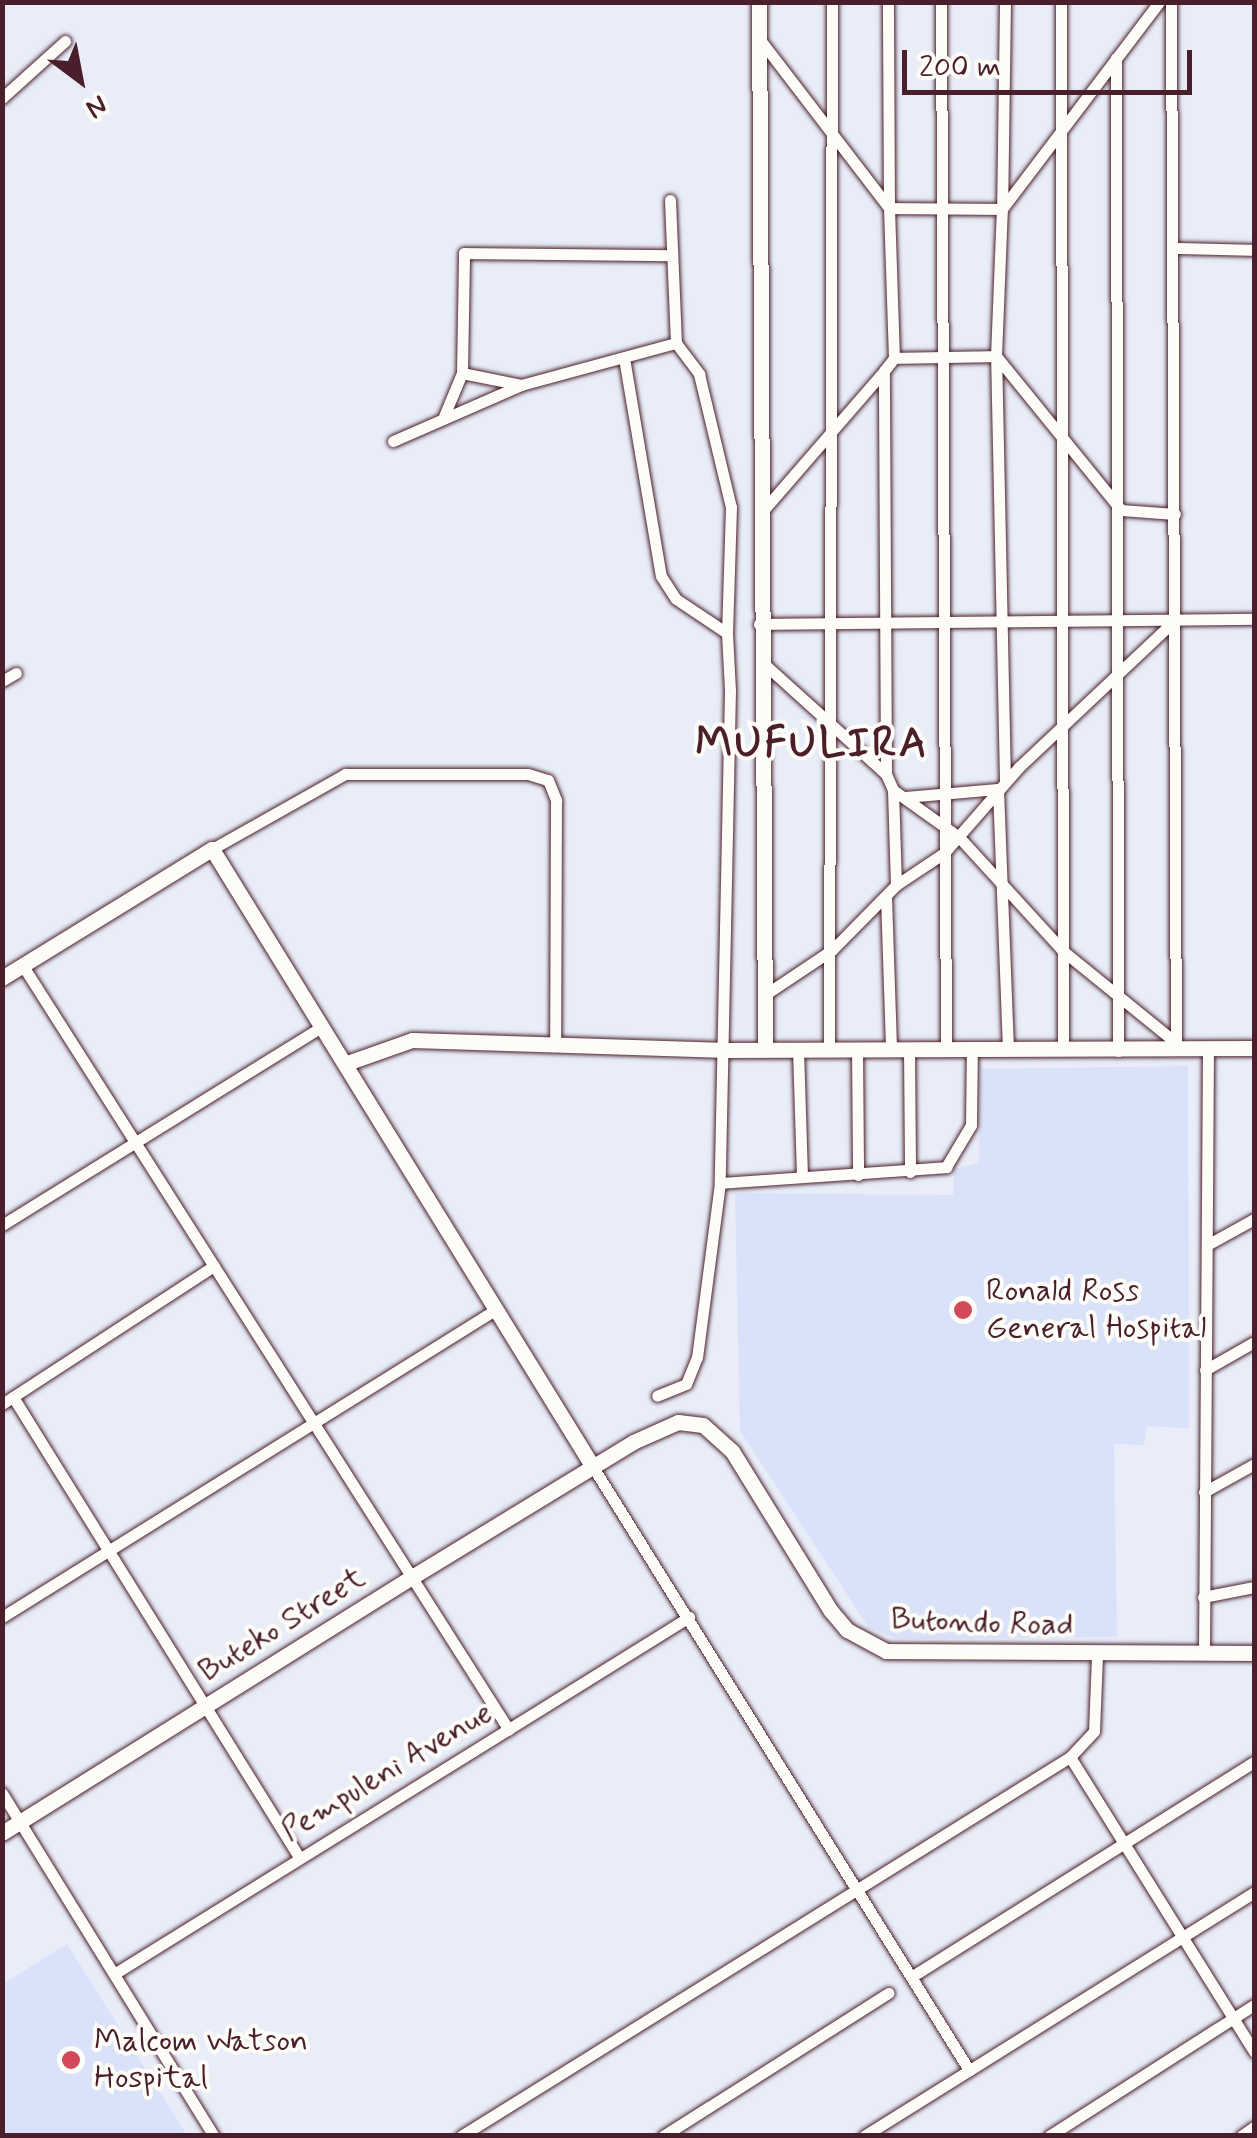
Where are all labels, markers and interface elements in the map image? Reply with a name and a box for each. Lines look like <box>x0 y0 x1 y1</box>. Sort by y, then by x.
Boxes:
north arrow <box>30 30 130 130</box>
scale bar <box>907 30 1197 92</box>
text: 200 m <box>919 48 1001 87</box>
text: N <box>78 85 114 126</box>
district label: MUFULIRA <box>700 720 924 770</box>
place label: Ronald Ross General Hospital <box>986 1273 1219 1348</box>
marker: Ronald Ross General Hospital <box>950 1297 976 1323</box>
street label: Buteko Street <box>192 1559 372 1691</box>
street label: Butondo Road <box>890 1601 1074 1645</box>
street label: Pempuleni Avenue <box>273 1693 501 1851</box>
place label: Malcom Watson Hospital <box>94 2023 303 2098</box>
marker: Malcom Watson Hospital <box>58 2047 84 2073</box>

